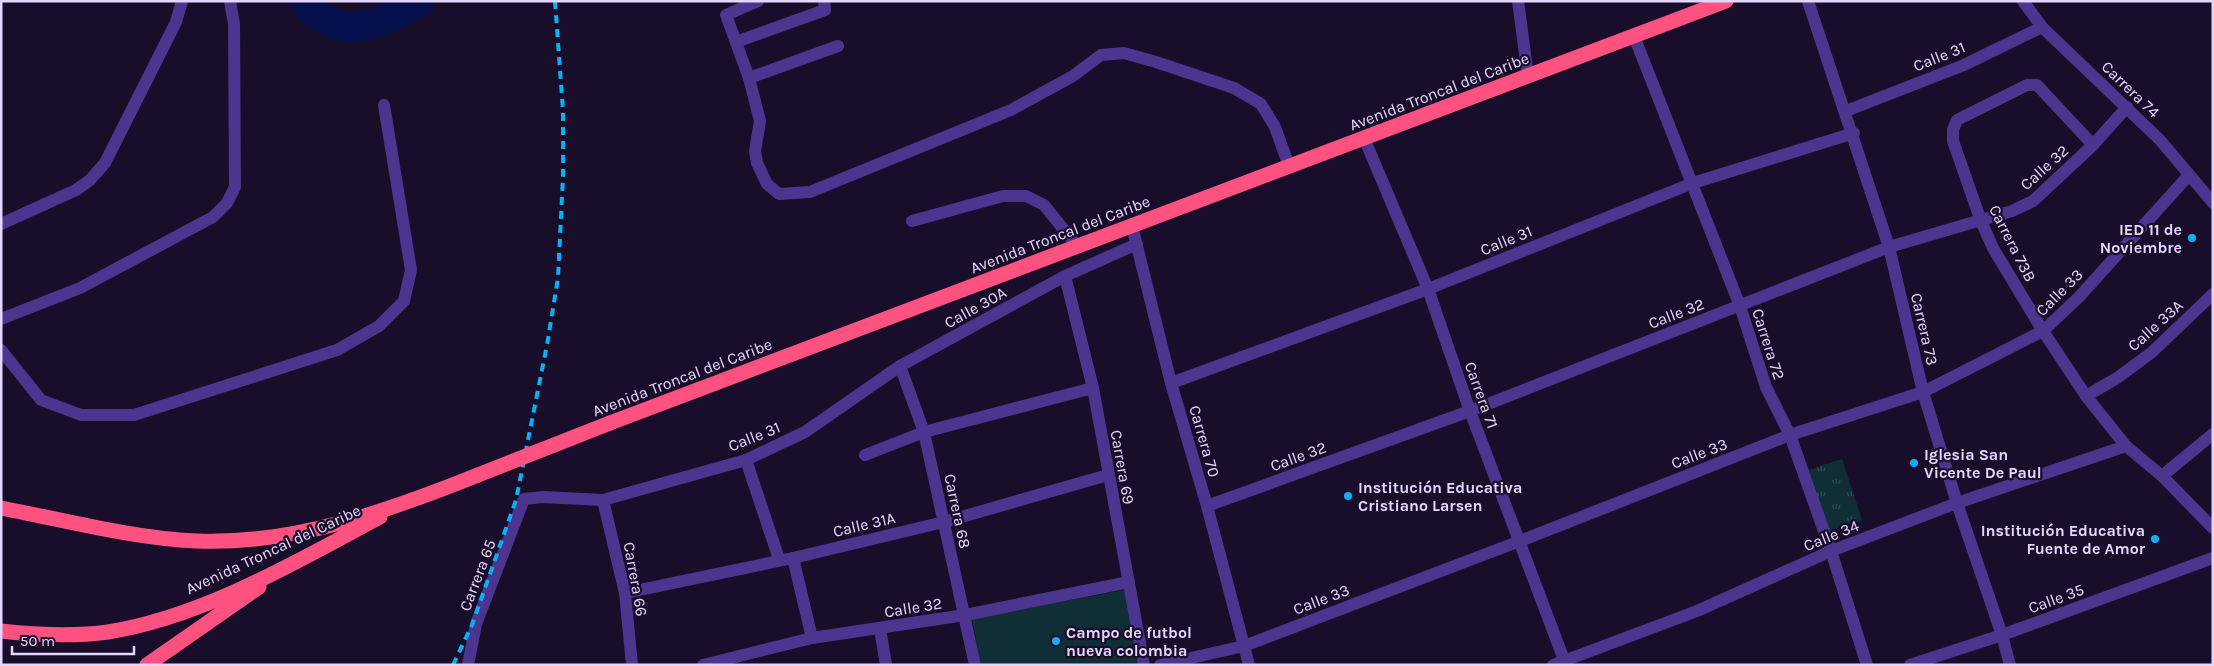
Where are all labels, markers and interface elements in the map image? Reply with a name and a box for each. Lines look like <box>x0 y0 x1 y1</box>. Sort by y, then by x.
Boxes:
street label: Calle 31 <box>1910 37 1968 75</box>
street label: Avenida Troncal del Caribe <box>1347 48 1532 135</box>
street label: Carrera 74 <box>2098 57 2164 122</box>
street label: Calle 32 <box>2016 141 2072 194</box>
street label: Avenida Troncal del Caribe <box>968 191 1153 278</box>
street label: Carrera 73B <box>1985 202 2040 285</box>
place label: IED 11 de Noviembre <box>2100 220 2182 257</box>
street label: Calle 31 <box>1477 221 1535 259</box>
marker: IED 11 de Noviembre <box>2186 232 2198 244</box>
street label: Calle 33 <box>2032 265 2087 320</box>
street label: Calle 30A <box>941 283 1009 332</box>
street label: Carrera 73 <box>1907 291 1942 367</box>
street label: Calle 32 <box>1646 294 1707 333</box>
street label: Calle 33A <box>2124 296 2187 355</box>
street label: Carrera 72 <box>1748 306 1789 382</box>
street label: Avenida Troncal del Caribe <box>590 334 775 421</box>
street label: Carrera 71 <box>1461 359 1502 431</box>
street label: Carrera 70 <box>1185 403 1224 479</box>
street label: Calle 31 <box>725 417 783 455</box>
street label: Carrera 69 <box>1107 428 1138 506</box>
street label: Calle 33 <box>1668 434 1730 473</box>
street label: Calle 32 <box>1268 438 1329 475</box>
place label: Iglesia San Vicente De Paul <box>1924 445 2042 482</box>
marker: Iglesia San Vicente De Paul <box>1908 457 1920 469</box>
street label: Carrera 68 <box>940 472 975 550</box>
place label: Institución Educativa Cristiano Larsen <box>1358 478 1522 515</box>
marker: Institución Educativa Cristiano Larsen <box>1342 490 1354 502</box>
street label: Avenida Troncal del Caribe <box>183 501 364 598</box>
street label: Calle 31A <box>831 508 897 541</box>
street label: Calle 34 <box>1801 516 1862 555</box>
place label: Institución Educativa Fuente de Amor <box>1981 521 2146 558</box>
marker: Institución Educativa Fuente de Amor <box>2149 533 2161 545</box>
street label: Carrera 65 <box>455 537 500 614</box>
street label: Carrera 66 <box>620 540 651 618</box>
street label: Calle 33 <box>1290 580 1352 619</box>
street label: Calle 35 <box>2026 580 2087 617</box>
street label: Calle 32 <box>883 594 943 621</box>
place label: Campo de futbol nueva colombia <box>1066 623 1192 660</box>
scale bar <box>12 624 135 656</box>
text: 50 m <box>20 632 55 650</box>
marker: Campo de futbol nueva colombia <box>1050 635 1062 647</box>

